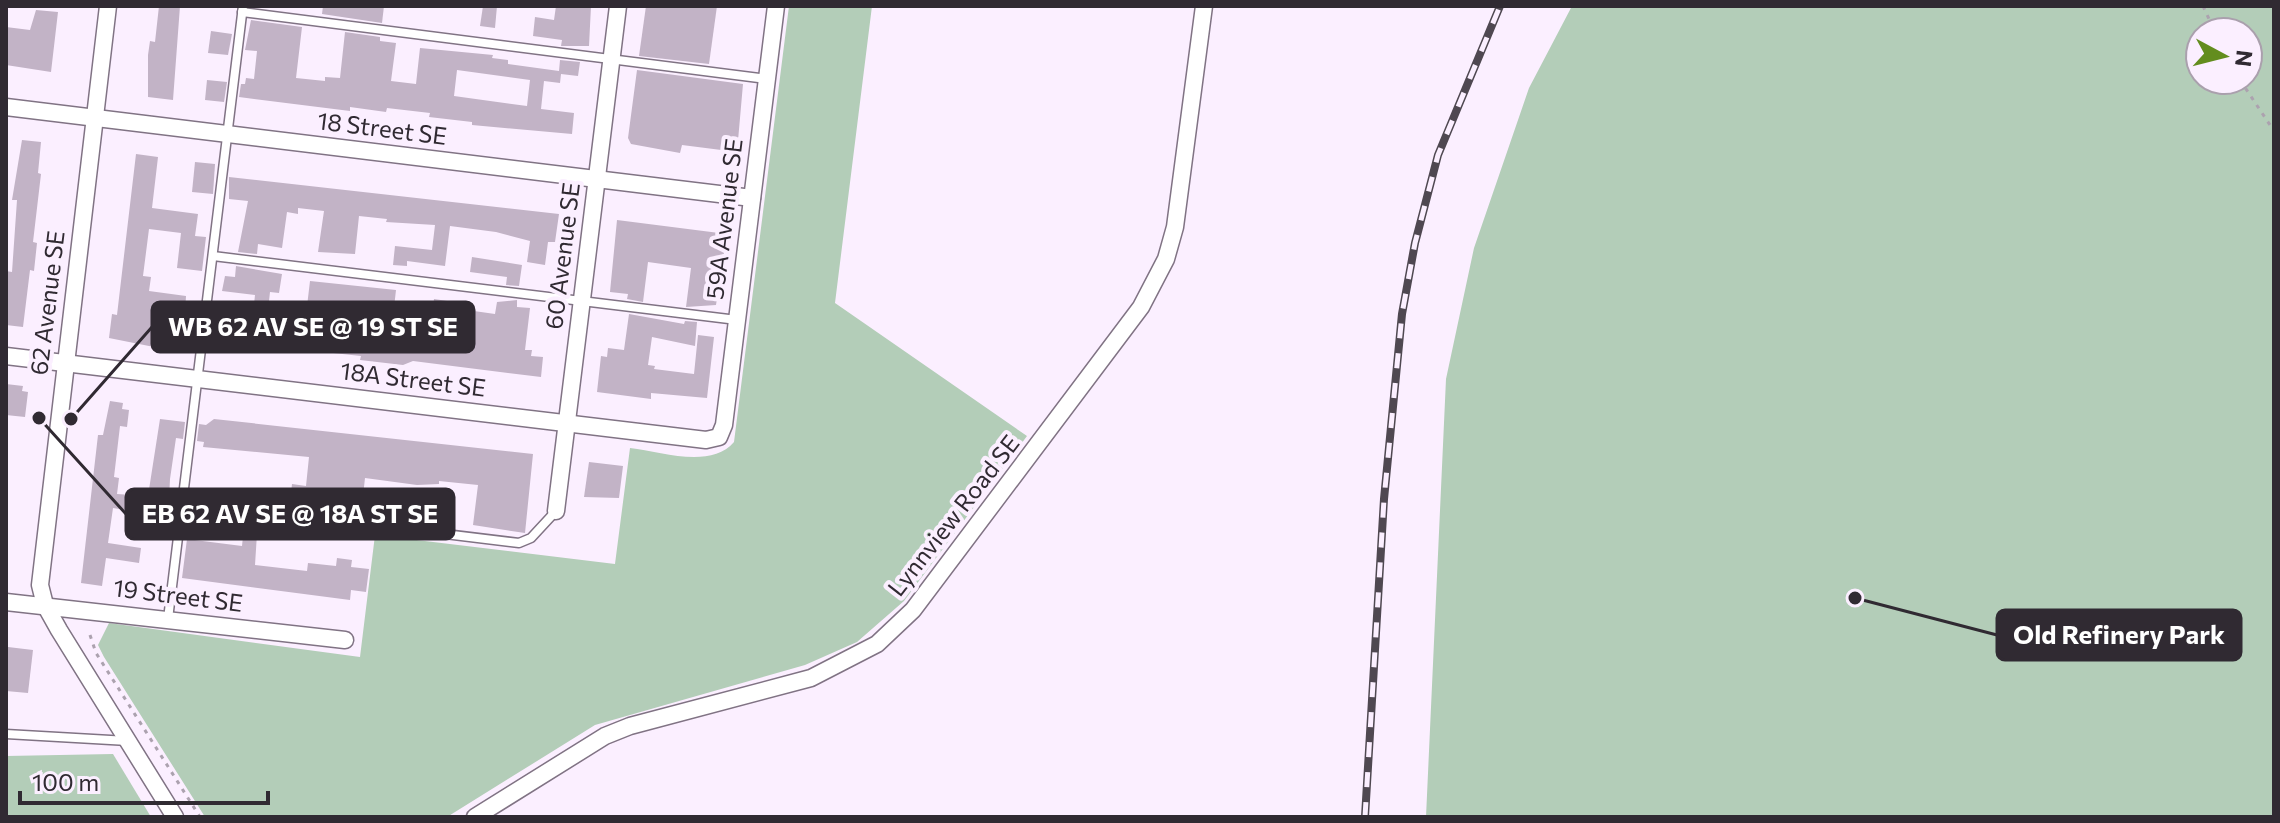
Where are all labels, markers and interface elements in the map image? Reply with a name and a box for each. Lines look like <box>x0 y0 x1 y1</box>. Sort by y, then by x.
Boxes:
north arrow <box>2184 16 2264 96</box>
text: N <box>2230 49 2259 68</box>
street label: 18 Street SE <box>316 105 449 150</box>
street label: 59A Avenue SE <box>699 137 748 301</box>
street label: 60 Avenue SE <box>538 181 585 331</box>
street label: 62 Avenue SE <box>23 229 70 377</box>
callout: WB 62 AV SE @ 19 ST SE <box>152 302 474 352</box>
text: WB 62 AV SE @ 19 ST SE <box>168 310 458 341</box>
street label: 18A Street SE <box>339 355 488 402</box>
street label: Lynnview Road SE <box>881 429 1025 601</box>
callout: EB 62 AV SE @ 18A ST SE <box>126 489 454 539</box>
text: EB 62 AV SE @ 18A ST SE <box>142 497 438 528</box>
street label: 19 Street SE <box>112 572 245 617</box>
callout: Old Refinery Park <box>1997 610 2241 660</box>
text: Old Refinery Park <box>2013 618 2225 649</box>
scale bar <box>20 755 268 805</box>
text: 100 m <box>32 767 99 796</box>

